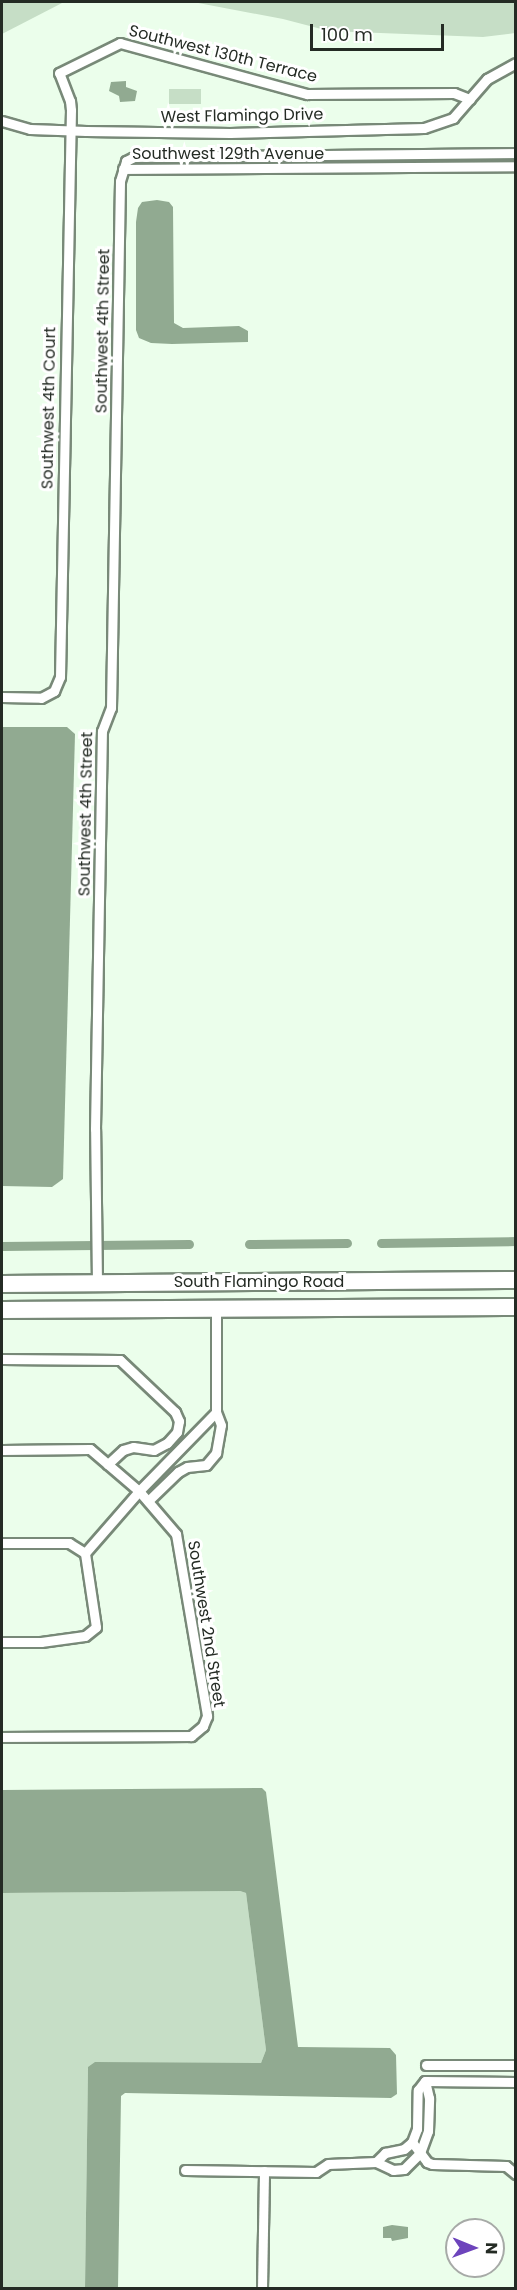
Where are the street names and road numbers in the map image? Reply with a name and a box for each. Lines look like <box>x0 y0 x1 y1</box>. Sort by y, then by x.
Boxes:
street label: Southwest 130th Terrace <box>127 21 319 87</box>
street label: West Flamingo Drive <box>160 105 324 127</box>
street label: Southwest 129th Avenue <box>132 144 324 164</box>
street label: Southwest 4th Street <box>92 249 114 413</box>
street label: Southwest 4th Court <box>38 327 60 489</box>
street label: Southwest 4th Street <box>75 732 97 896</box>
street label: South Flamingo Road <box>174 1272 344 1292</box>
street label: Southwest 2nd Street <box>183 1539 229 1709</box>

